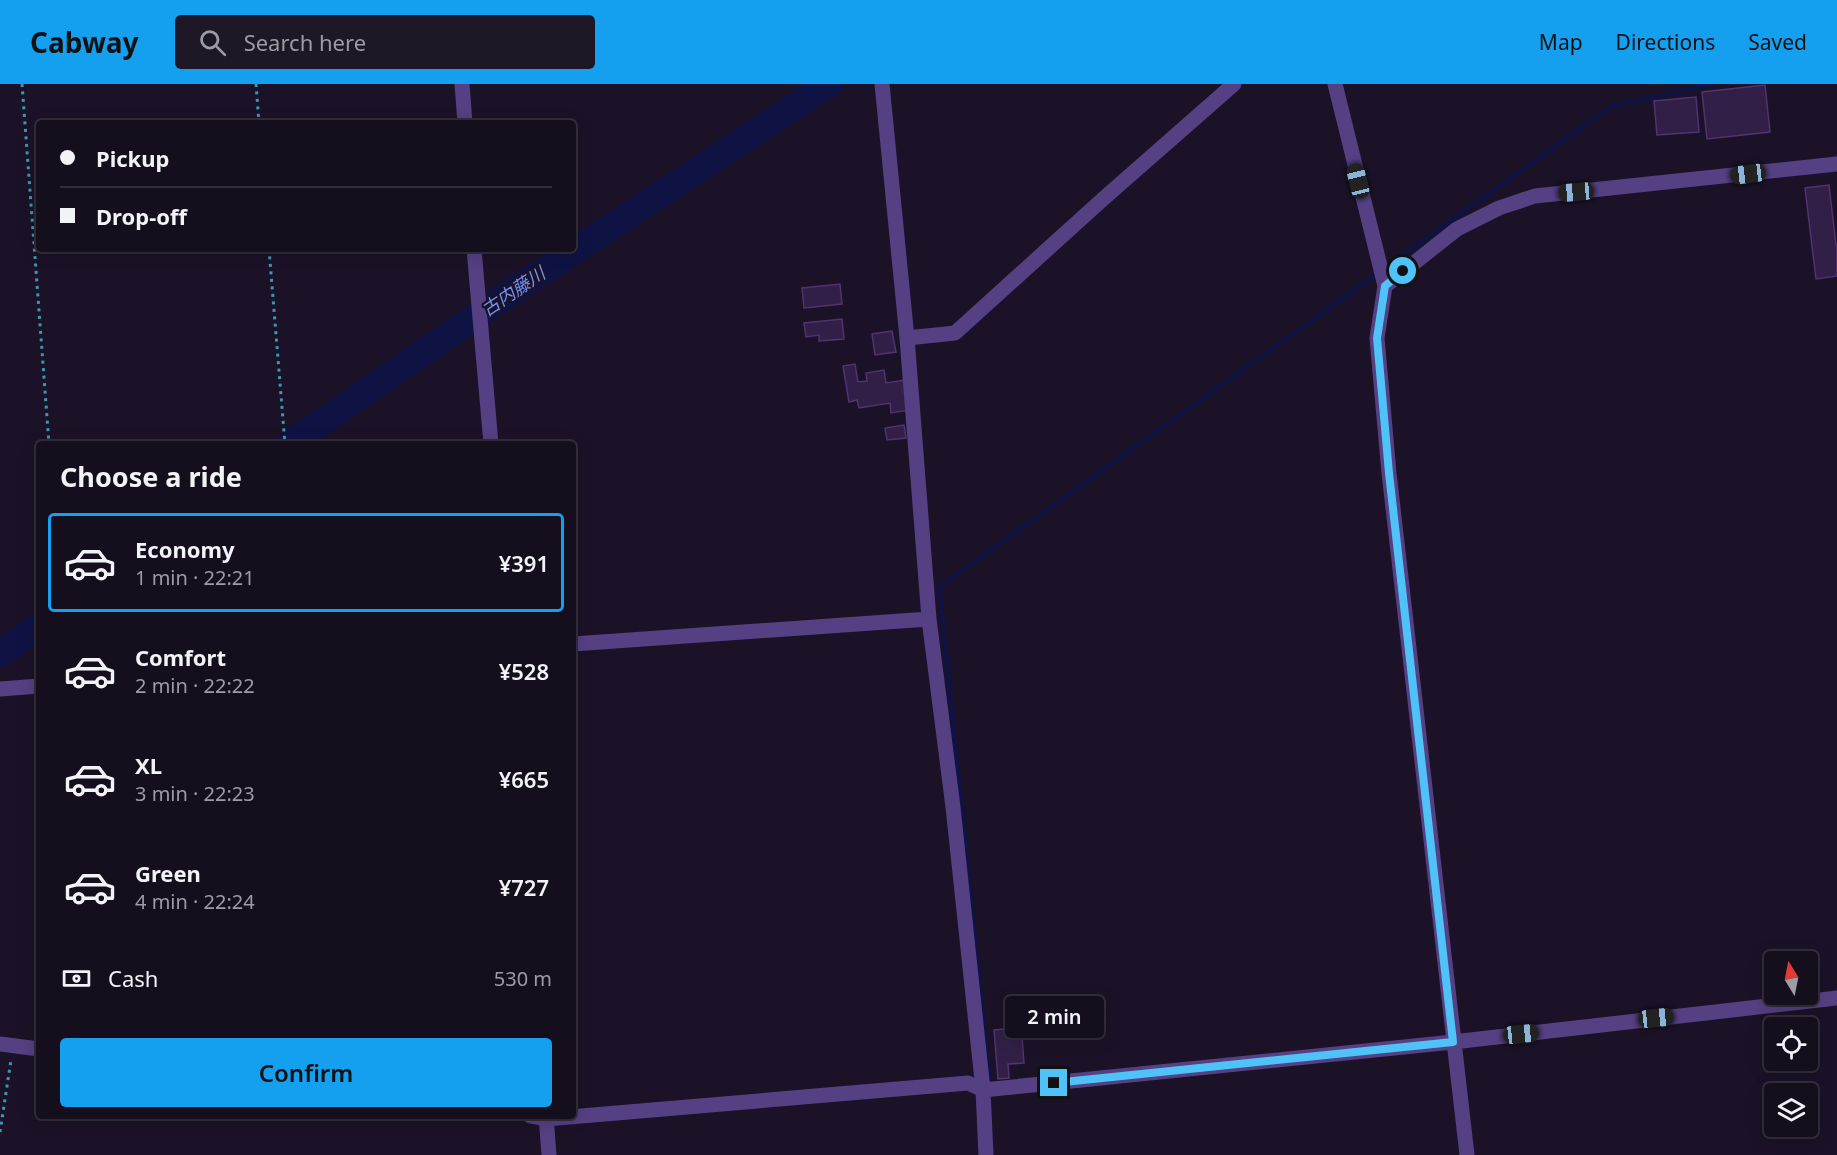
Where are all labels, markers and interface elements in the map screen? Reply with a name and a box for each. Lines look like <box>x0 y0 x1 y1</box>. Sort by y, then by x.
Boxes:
search box <box>175 15 595 69</box>
text: Cabway <box>30 23 139 61</box>
icon: search <box>196 26 229 59</box>
text: Search here <box>244 27 366 57</box>
text: Map <box>1539 28 1583 56</box>
text: Directions <box>1616 28 1715 56</box>
text: Saved <box>1748 28 1807 56</box>
text: Pickup <box>96 143 169 173</box>
car <box>1345 161 1371 201</box>
car <box>1729 163 1767 185</box>
car <box>1557 181 1595 203</box>
text: Drop-off <box>96 201 187 231</box>
route start <box>1389 257 1416 284</box>
water label: 古内藤川 <box>476 260 551 321</box>
text: Choose a ride <box>60 458 242 495</box>
text: Economy <box>135 534 234 564</box>
icon: car <box>63 536 117 590</box>
text: ¥391 <box>499 548 549 578</box>
text: 1 min · 22:21 <box>135 564 255 591</box>
text: Comfort <box>135 642 226 672</box>
icon: car <box>63 644 117 698</box>
text: ¥528 <box>499 656 549 686</box>
text: 2 min · 22:22 <box>135 672 255 699</box>
text: XL <box>135 750 162 780</box>
icon: car <box>63 752 117 806</box>
text: ¥665 <box>499 764 549 794</box>
text: 3 min · 22:23 <box>135 780 255 807</box>
text: Green <box>135 858 201 888</box>
icon: car <box>63 860 117 914</box>
text: ¥727 <box>499 872 549 902</box>
text: 4 min · 22:24 <box>135 888 255 915</box>
north arrow <box>1764 951 1818 1005</box>
map controls <box>1764 951 1818 1137</box>
icon: cash <box>60 962 93 995</box>
text: Cash <box>108 963 158 993</box>
text: 530 m <box>494 965 552 992</box>
callout: 2 min <box>1004 996 1104 1038</box>
text: 2 min <box>1027 1003 1082 1030</box>
car <box>1637 1007 1675 1029</box>
button: locate <box>1764 1017 1818 1071</box>
car <box>1502 1023 1540 1045</box>
button: Confirm <box>60 1038 552 1107</box>
route end <box>1040 1069 1067 1096</box>
button: layers <box>1764 1083 1818 1137</box>

